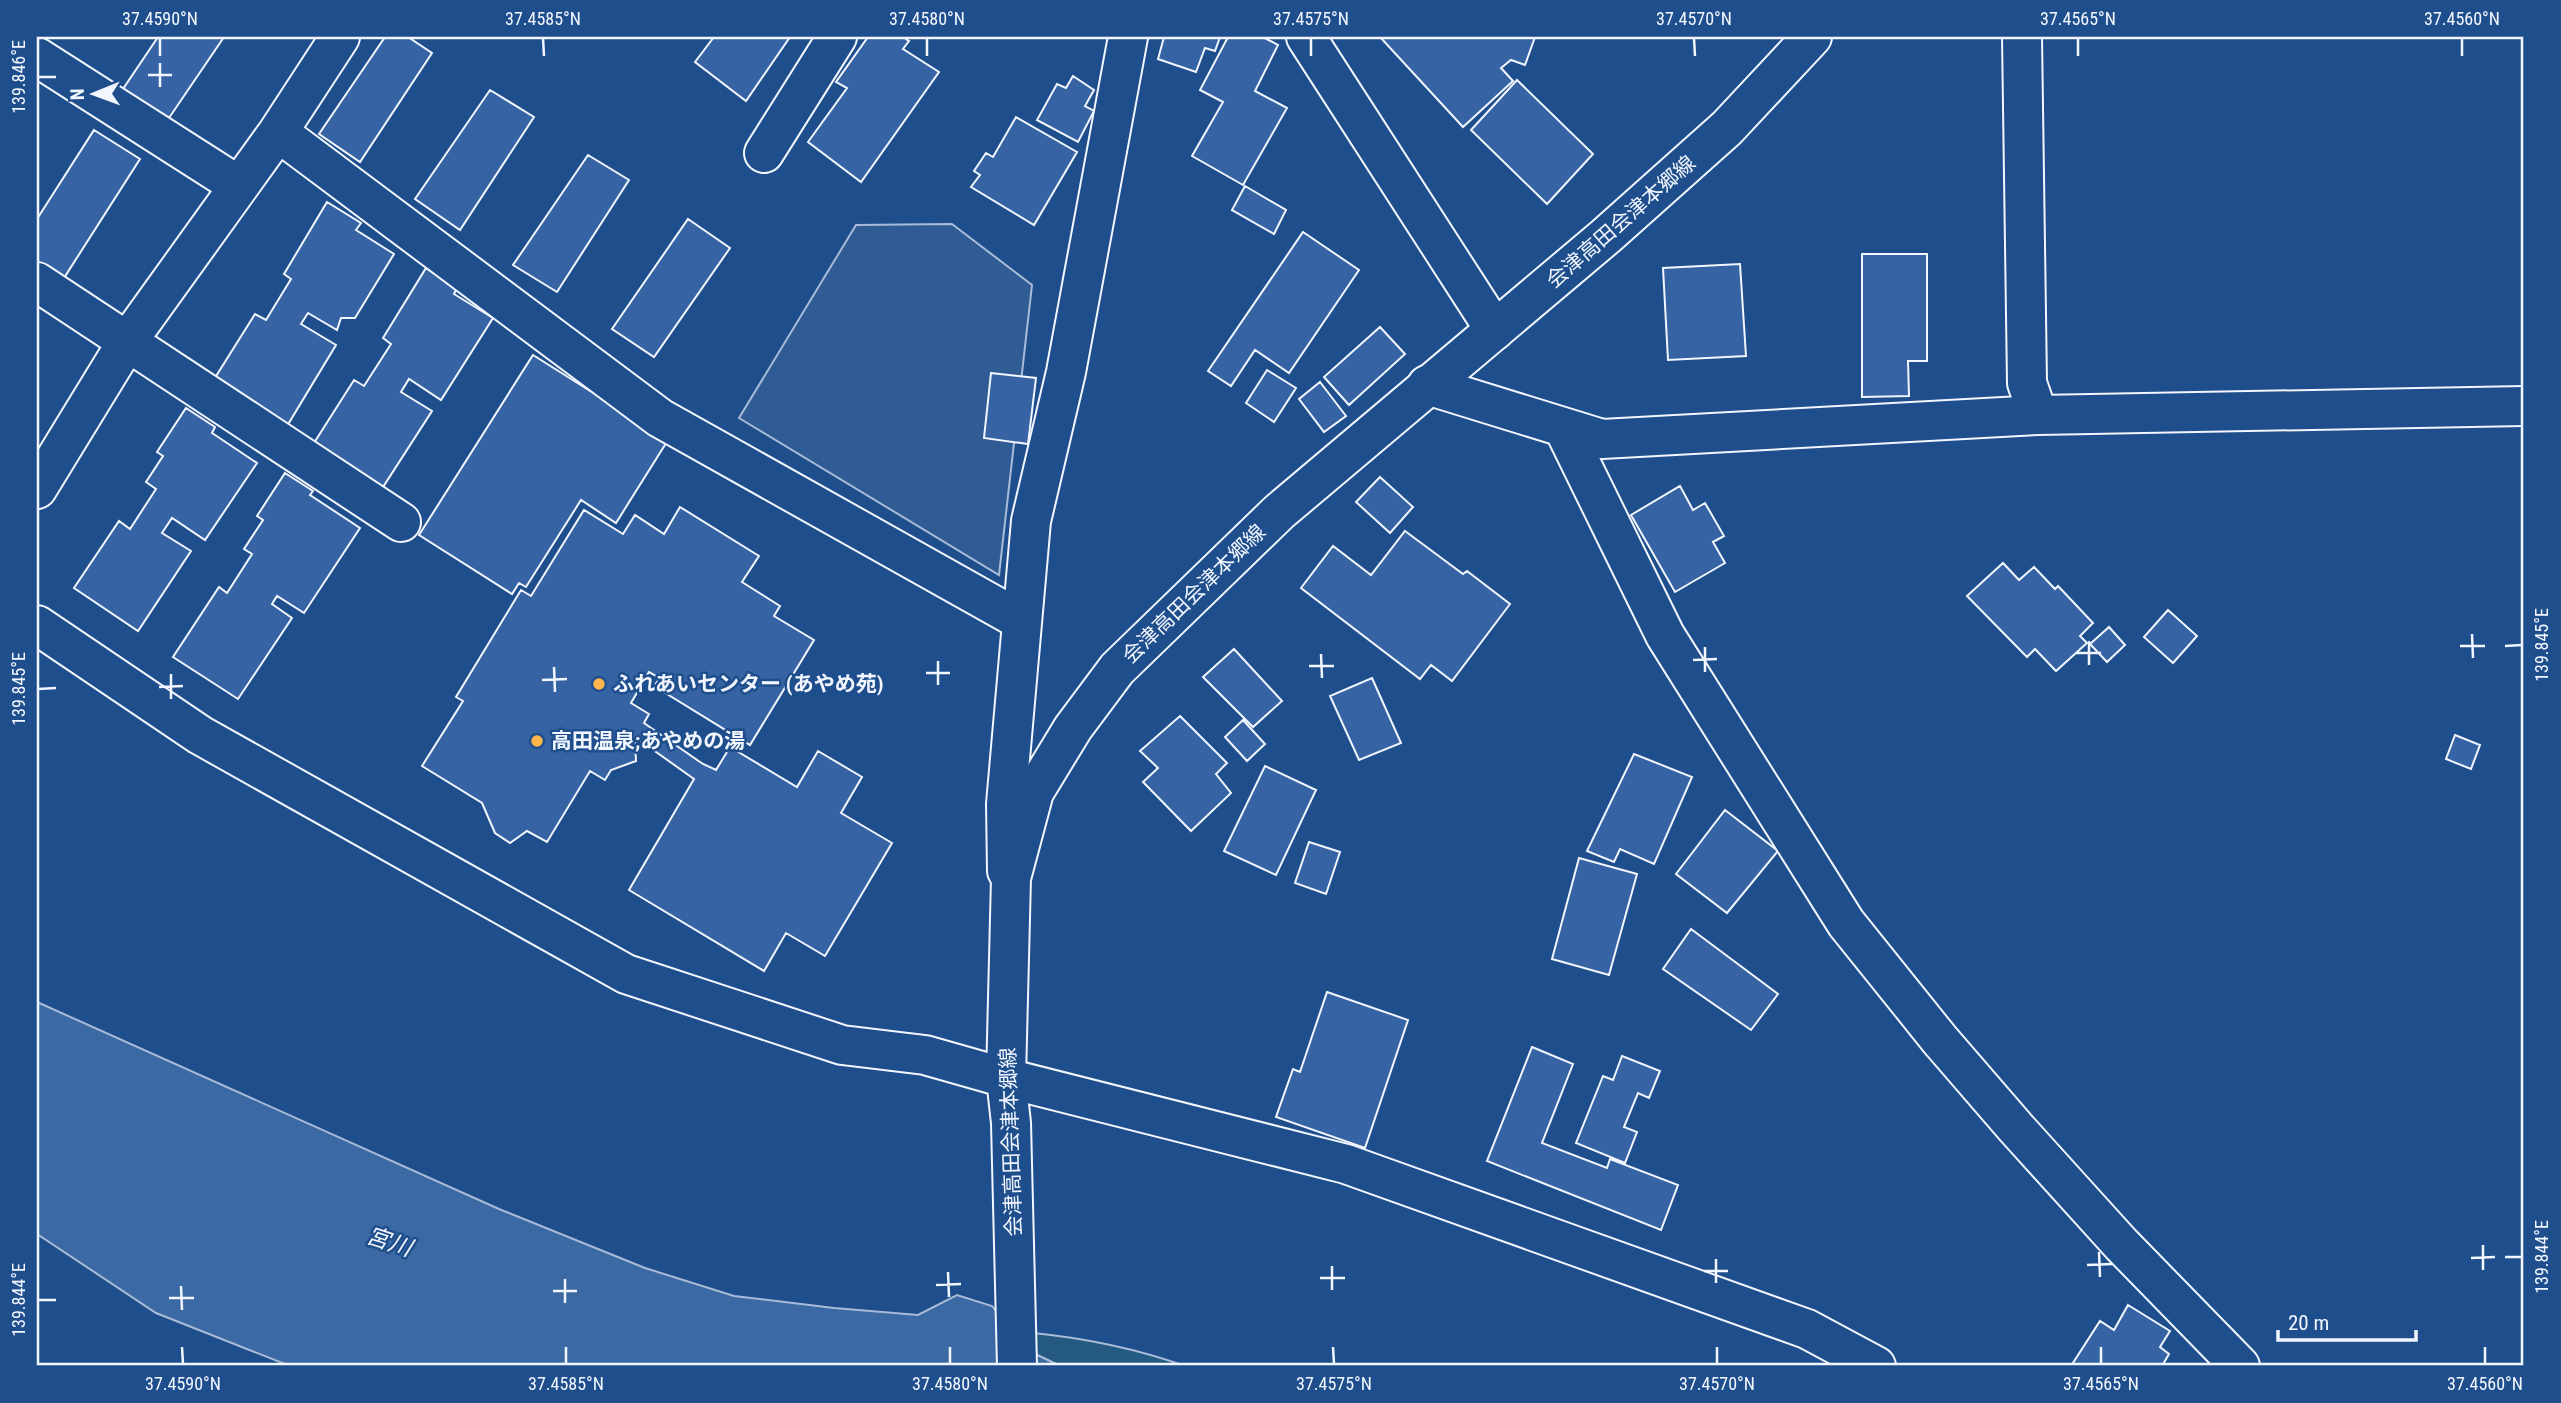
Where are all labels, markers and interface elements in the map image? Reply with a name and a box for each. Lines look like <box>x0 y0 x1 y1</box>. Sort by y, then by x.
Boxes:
text: 37.4590°N <box>122 8 198 29</box>
text: 37.4585°N <box>505 8 581 29</box>
text: 37.4580°N <box>889 8 965 29</box>
text: 37.4575°N <box>1273 8 1349 29</box>
text: 37.4570°N <box>1656 8 1732 29</box>
text: 37.4565°N <box>2040 8 2116 29</box>
text: 37.4560°N <box>2424 8 2500 29</box>
text: 139.846°E <box>8 40 29 114</box>
north arrow <box>60 60 130 130</box>
text: N <box>66 88 89 100</box>
street label: 会津高田会津本郷線 <box>1542 151 1700 293</box>
street label: 会津高田会津本郷線 <box>1118 520 1270 668</box>
text: 139.845°E <box>2531 608 2552 682</box>
text: 139.845°E <box>8 652 29 726</box>
place label: ふれあいセンター (あやめ苑) <box>613 672 883 696</box>
marker: ふれあいセンター (あやめ苑) <box>591 676 607 692</box>
place label: 高田温泉;あやめの湯 <box>551 729 745 753</box>
marker: 高田温泉;あやめの湯 <box>529 733 545 749</box>
street label: 会津高田会津本郷線 <box>996 1047 1026 1237</box>
text: 139.844°E <box>2531 1220 2552 1294</box>
water label: 宮川 <box>363 1222 418 1263</box>
text: 139.844°E <box>8 1263 29 1337</box>
scale bar <box>2278 1298 2416 1342</box>
text: 20 m <box>2288 1311 2329 1335</box>
text: 37.4590°N <box>145 1373 221 1394</box>
text: 37.4585°N <box>528 1373 604 1394</box>
text: 37.4580°N <box>912 1373 988 1394</box>
text: 37.4575°N <box>1296 1373 1372 1394</box>
text: 37.4570°N <box>1679 1373 1755 1394</box>
text: 37.4565°N <box>2063 1373 2139 1394</box>
text: 37.4560°N <box>2447 1373 2523 1394</box>

